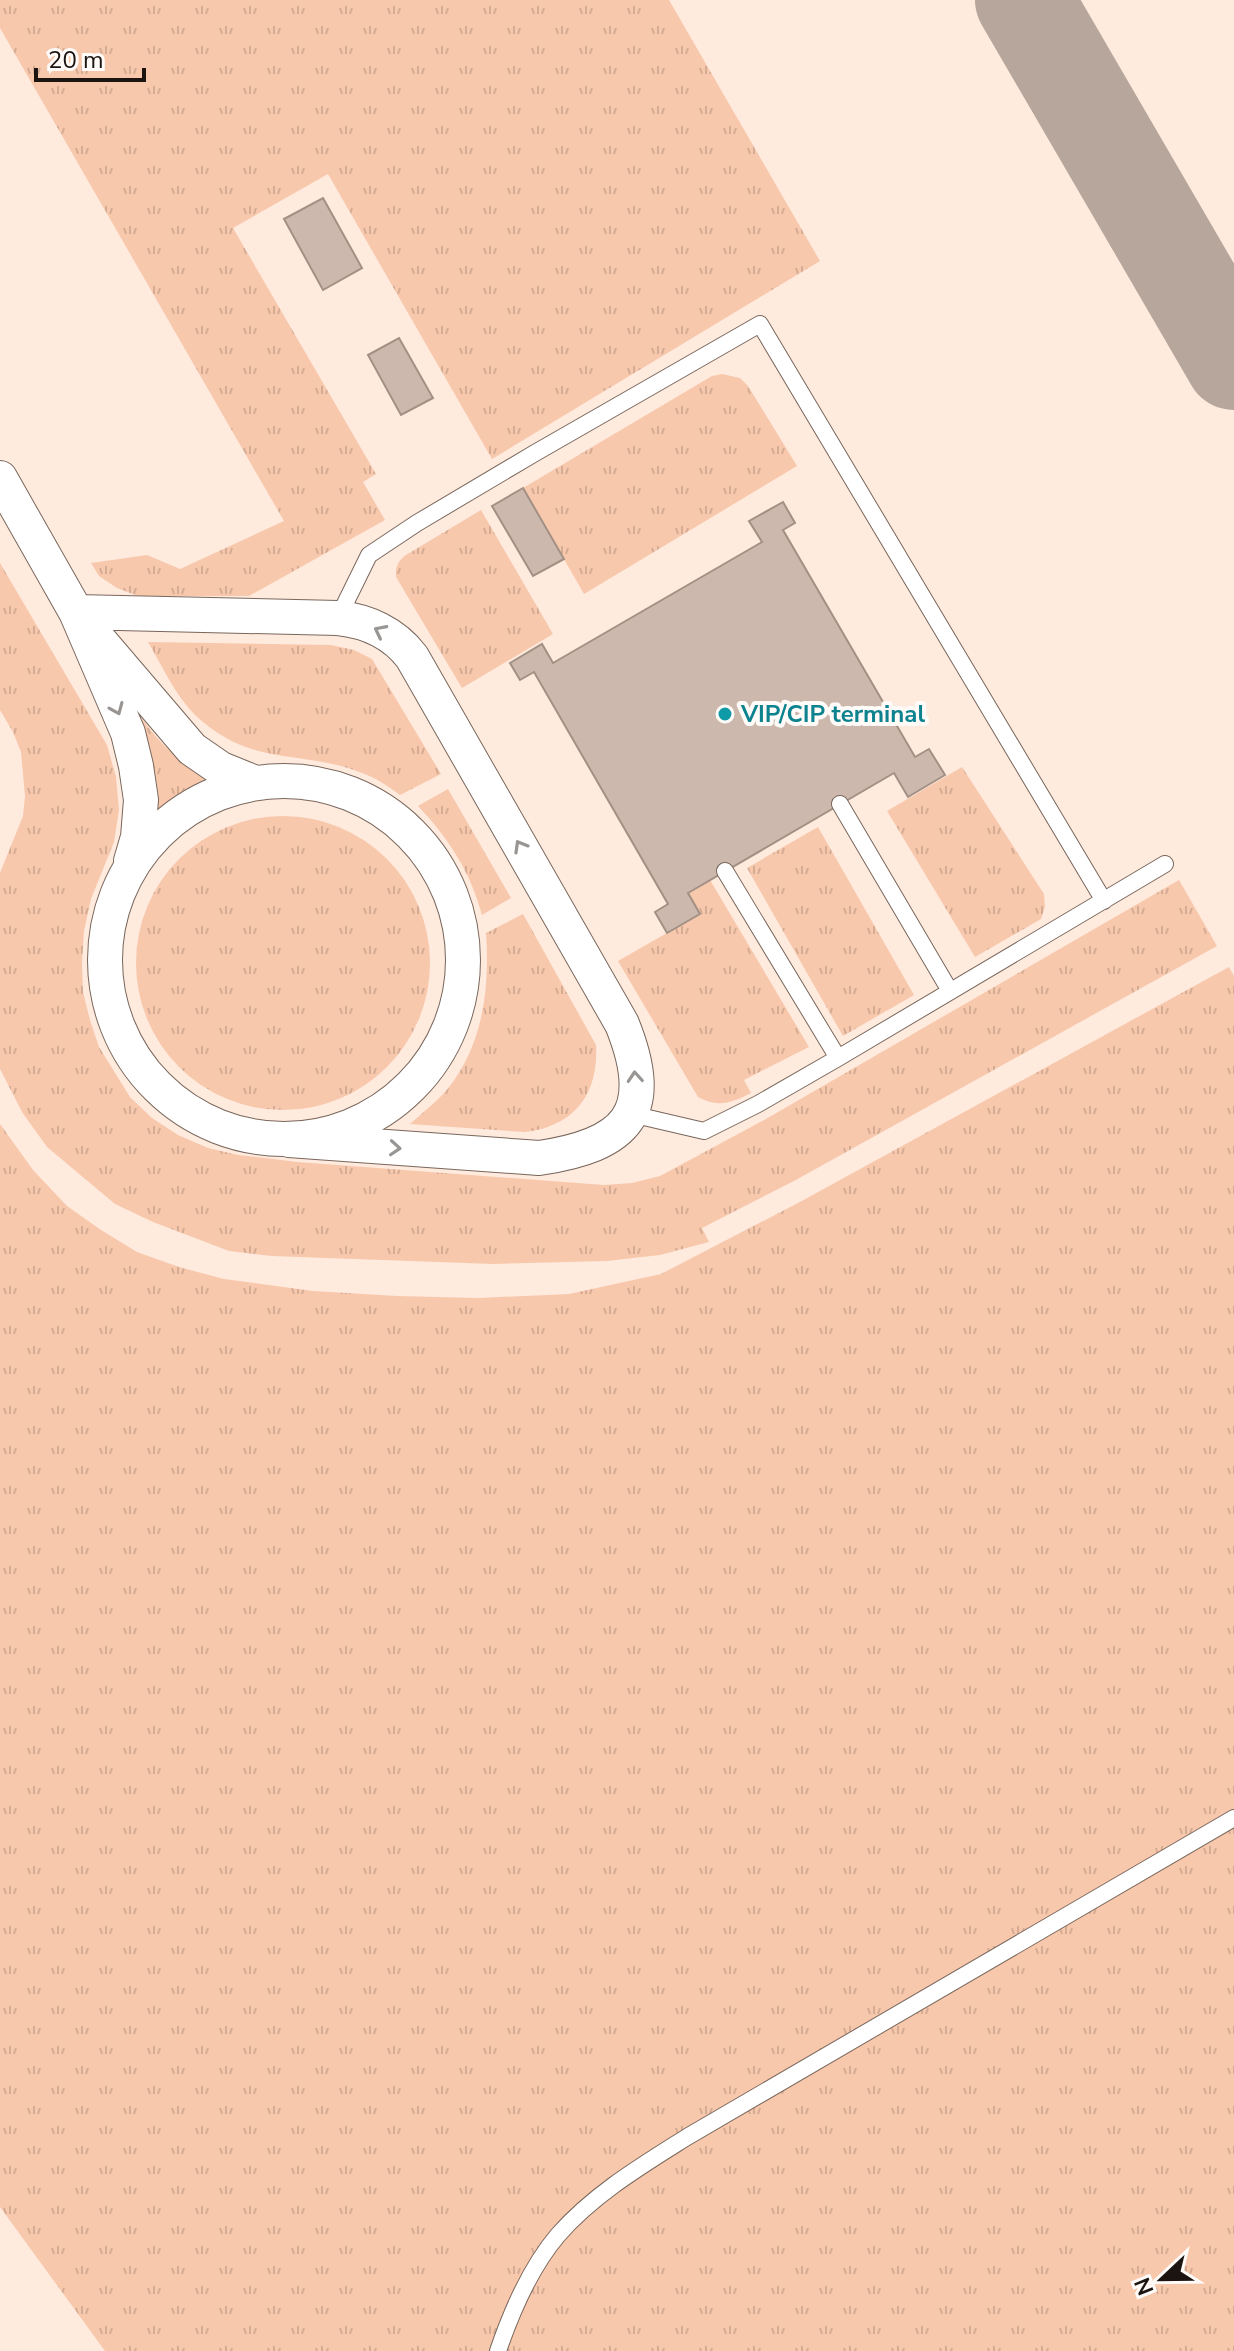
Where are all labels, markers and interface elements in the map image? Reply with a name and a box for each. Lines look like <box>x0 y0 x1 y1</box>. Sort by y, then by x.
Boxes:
scale bar <box>36 32 144 82</box>
text: 20 m <box>48 44 104 76</box>
one-way arrow <box>374 625 388 640</box>
place label: VIP/CIP terminal <box>740 698 925 730</box>
one-way arrow <box>108 701 124 715</box>
marker: VIP/CIP terminal <box>716 705 734 723</box>
one-way arrow <box>514 840 530 855</box>
one-way arrow <box>627 1070 644 1083</box>
one-way arrow <box>389 1139 402 1156</box>
north arrow <box>1122 2239 1202 2319</box>
text: N <box>1127 2273 1161 2299</box>

